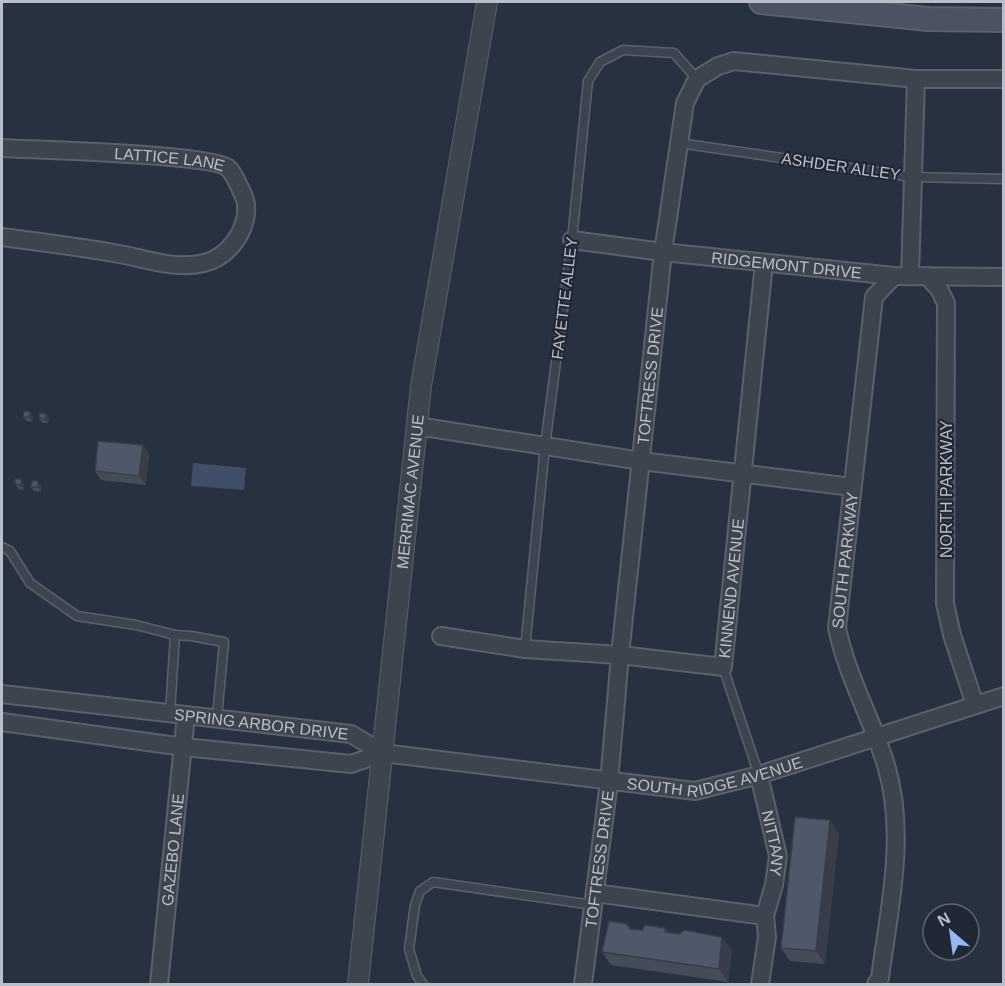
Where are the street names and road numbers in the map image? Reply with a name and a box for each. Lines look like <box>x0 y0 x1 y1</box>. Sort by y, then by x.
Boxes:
street label: LATTICE LANE <box>114 145 227 174</box>
street label: ASHDER ALLEY <box>780 150 902 183</box>
street label: FAYETTE ALLEY <box>549 236 580 360</box>
street label: RIDGEMONT DRIVE <box>711 249 862 282</box>
street label: TOFTRESS DRIVE <box>634 306 666 446</box>
street label: MERRIMAC AVENUE <box>394 414 427 570</box>
street label: NORTH PARKWAY <box>938 420 955 558</box>
street label: SOUTH PARKWAY <box>829 491 861 630</box>
street label: KINNEND AVENUE <box>716 518 747 659</box>
street label: SPRING ARBOR DRIVE <box>173 706 349 743</box>
street label: SOUTH RIDGE AVENUE <box>626 754 805 800</box>
street label: TOFTRESS DRIVE <box>582 789 617 929</box>
street label: GAZEBO LANE <box>159 793 187 907</box>
street label: NITTANY <box>759 809 786 878</box>

